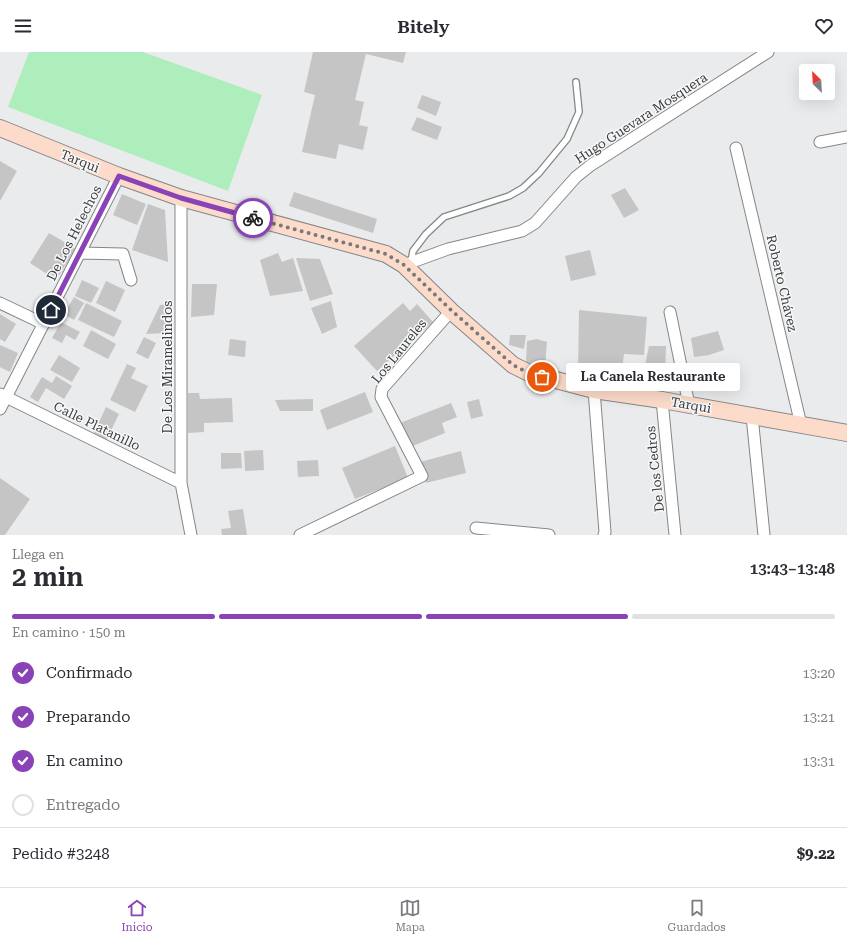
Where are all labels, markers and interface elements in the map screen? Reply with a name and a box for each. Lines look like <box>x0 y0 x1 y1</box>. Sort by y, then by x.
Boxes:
icon: menu <box>12 15 34 37</box>
icon: heart <box>813 15 835 37</box>
text: Bitely <box>397 16 450 37</box>
north arrow <box>799 64 835 100</box>
map controls <box>799 64 835 100</box>
street label: Hugo Guevara Mosquera <box>572 70 710 166</box>
street label: Tarqui <box>58 146 102 176</box>
street label: De Los Helechos <box>44 183 104 283</box>
courier <box>233 198 273 238</box>
icon: bike <box>242 207 264 229</box>
street label: Roberto Chávez <box>764 233 800 333</box>
pin <box>34 293 68 327</box>
icon: home <box>40 299 62 321</box>
street label: De Los Miramelindos <box>160 301 175 433</box>
street label: Los Laureles <box>369 316 429 386</box>
pin <box>525 360 559 394</box>
callout: La Canela Restaurante <box>566 363 740 391</box>
icon: bag <box>531 366 553 388</box>
text: La Canela Restaurante <box>581 369 725 384</box>
street label: Tarqui <box>670 394 712 416</box>
street label: Calle Platanillo <box>51 399 143 453</box>
street label: De los Cedros <box>643 425 667 513</box>
text: Llega en <box>12 547 64 562</box>
text: 13:43–13:48 <box>750 560 835 578</box>
text: 2 min <box>12 562 84 592</box>
text: En camino · 150 m <box>12 625 126 640</box>
icon: check <box>12 662 34 684</box>
text: Confirmado <box>46 664 133 682</box>
text: 13:20 <box>803 666 835 681</box>
icon: check <box>12 706 34 728</box>
text: Preparando <box>46 708 130 726</box>
text: 13:21 <box>803 710 835 725</box>
icon: check <box>12 750 34 772</box>
text: En camino <box>46 752 123 770</box>
text: 13:31 <box>803 754 835 769</box>
text: Entregado <box>46 796 120 814</box>
text: Pedido #3248 <box>12 845 110 863</box>
text: $9.22 <box>797 845 835 863</box>
tab: Inicio <box>121 897 153 934</box>
tab: Mapa <box>395 897 425 934</box>
tab: Guardados <box>668 897 726 934</box>

